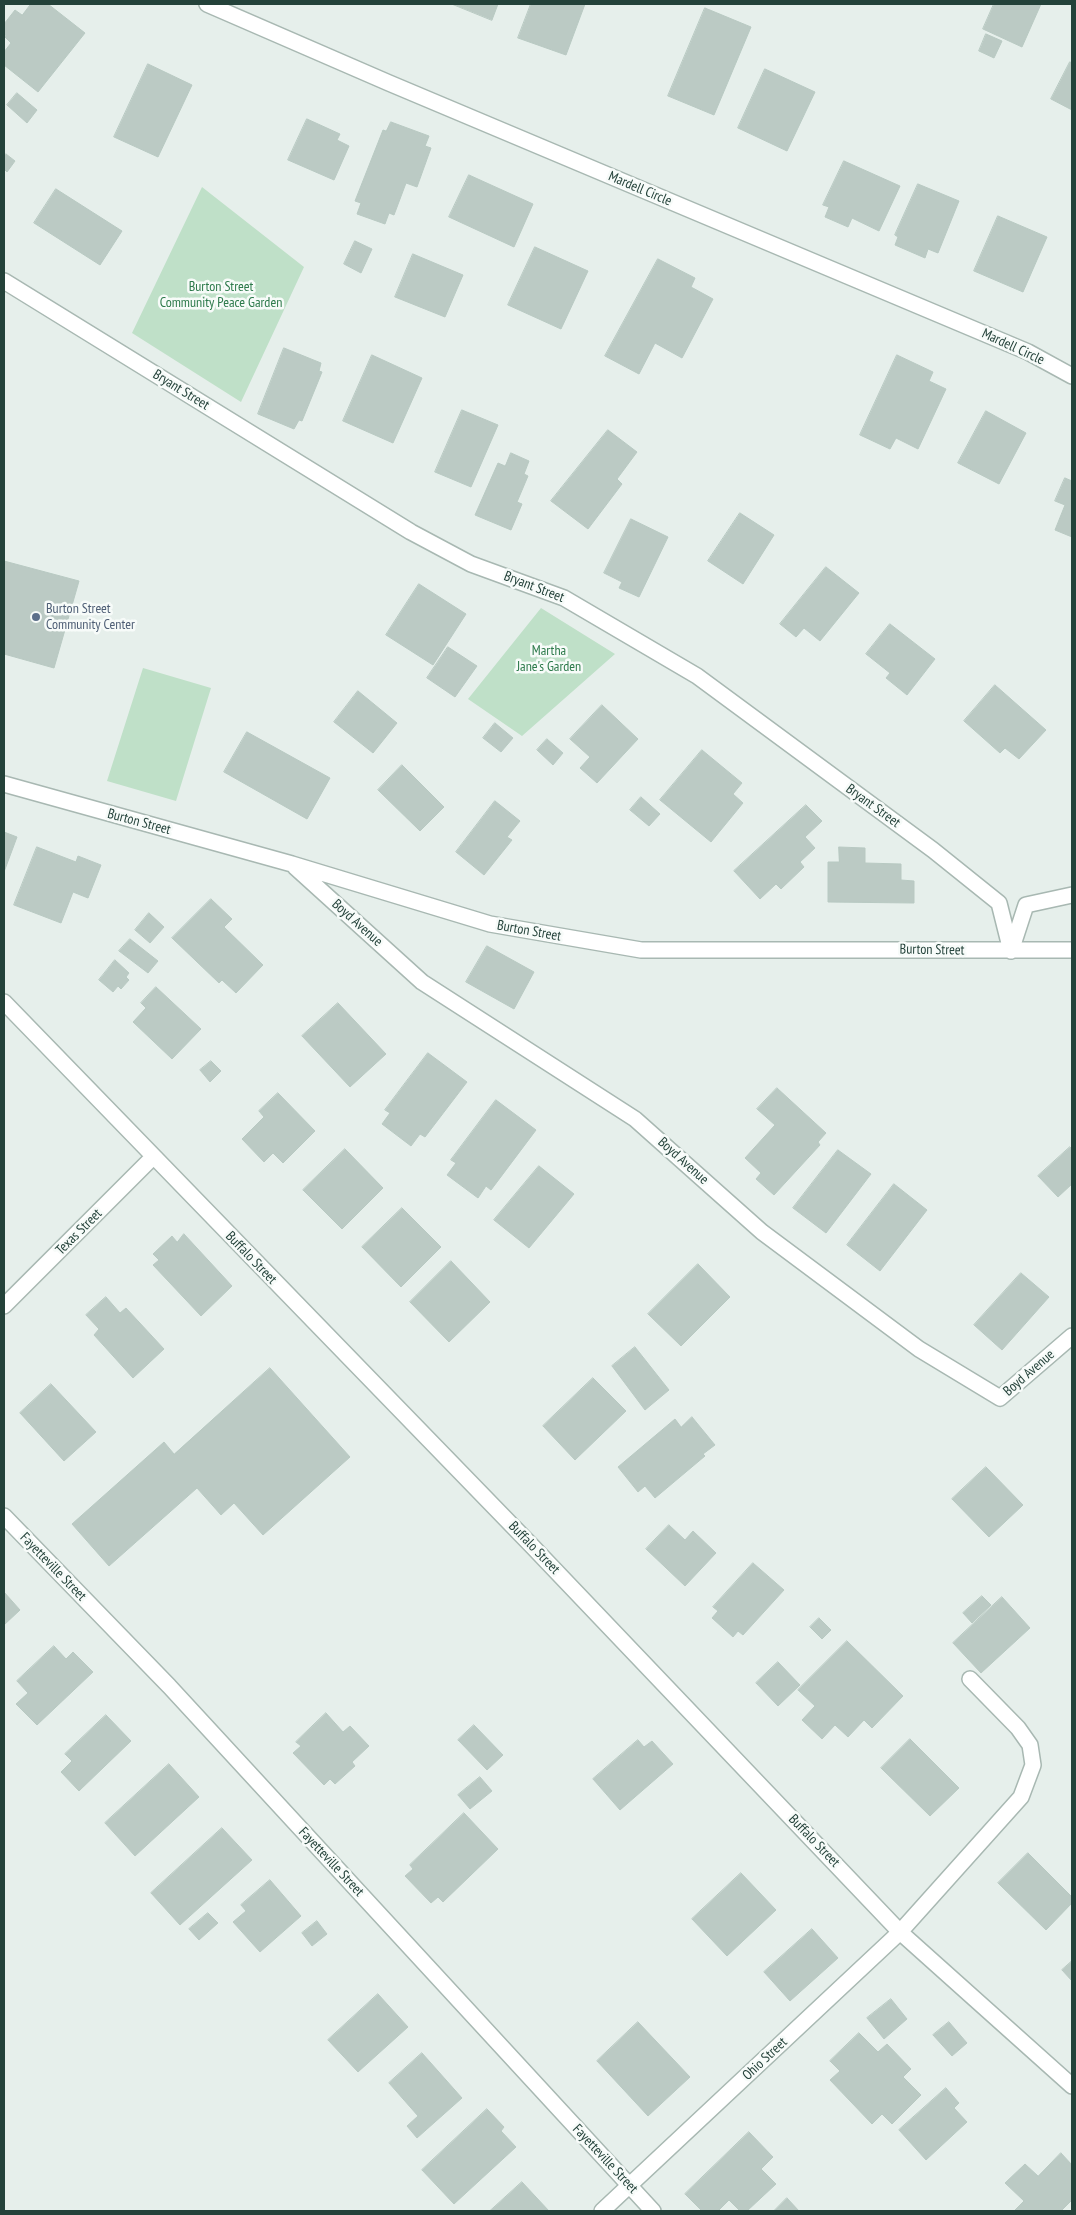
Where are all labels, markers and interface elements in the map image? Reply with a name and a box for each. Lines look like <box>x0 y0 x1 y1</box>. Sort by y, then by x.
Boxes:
street label: Mardell Circle <box>606 168 674 210</box>
park label: Burton Street Community Peace Garden <box>160 279 282 312</box>
street label: Mardell Circle <box>979 325 1047 369</box>
street label: Bryant Street <box>150 366 212 414</box>
street label: Bryant Street <box>501 568 567 606</box>
place label: Burton Street Community Center <box>46 601 135 634</box>
marker: Burton Street Community Center <box>30 611 42 623</box>
park label: Martha Jane's Garden <box>517 643 581 676</box>
street label: Bryant Street <box>842 781 904 831</box>
street label: Burton Street <box>106 806 172 838</box>
street label: Boyd Avenue <box>328 896 386 950</box>
street label: Burton Street <box>496 917 562 945</box>
street label: Burton Street <box>899 941 965 959</box>
street label: Boyd Avenue <box>654 1134 712 1188</box>
street label: Texas Street <box>52 1205 106 1259</box>
street label: Buffalo Street <box>222 1228 280 1288</box>
street label: Boyd Avenue <box>1000 1346 1058 1400</box>
street label: Buffalo Street <box>505 1518 563 1578</box>
street label: Fayetteville Street <box>16 1529 90 1605</box>
street label: Buffalo Street <box>785 1811 843 1871</box>
street label: Fayetteville Street <box>295 1824 367 1900</box>
street label: Ohio Street <box>739 2034 791 2084</box>
street label: Fayetteville Street <box>569 2121 641 2197</box>

